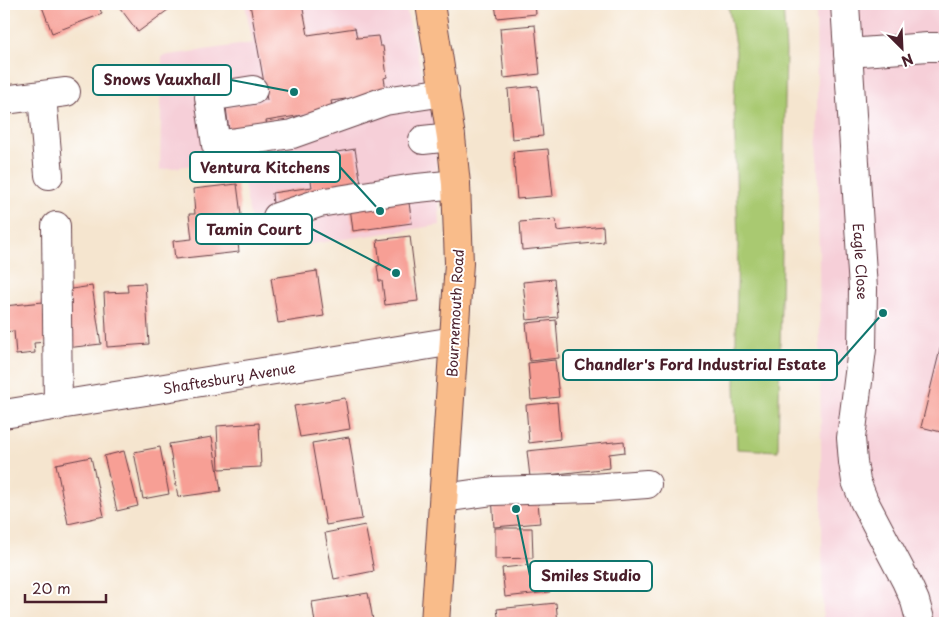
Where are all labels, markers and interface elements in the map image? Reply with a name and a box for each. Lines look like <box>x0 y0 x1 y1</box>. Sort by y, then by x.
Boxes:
north arrow <box>876 22 926 72</box>
text: N <box>898 48 917 72</box>
callout: Snows Vauxhall <box>93 65 231 95</box>
text: Snows Vauxhall <box>103 67 221 90</box>
callout: Ventura Kitchens <box>190 152 340 182</box>
text: Ventura Kitchens <box>200 155 330 178</box>
callout: Tamin Court <box>196 214 312 244</box>
text: Tamin Court <box>206 217 302 240</box>
street label: Eagle Close <box>848 222 874 300</box>
street label: Bournemouth Road <box>441 249 469 377</box>
callout: Chandler's Ford Industrial Estate <box>563 350 837 380</box>
text: Chandler's Ford Industrial Estate <box>574 352 826 375</box>
street label: Shaftesbury Avenue <box>161 356 297 399</box>
callout: Smiles Studio <box>530 561 652 591</box>
text: Smiles Studio <box>541 563 641 586</box>
scale bar <box>25 572 106 604</box>
text: 20 m <box>32 576 71 599</box>

